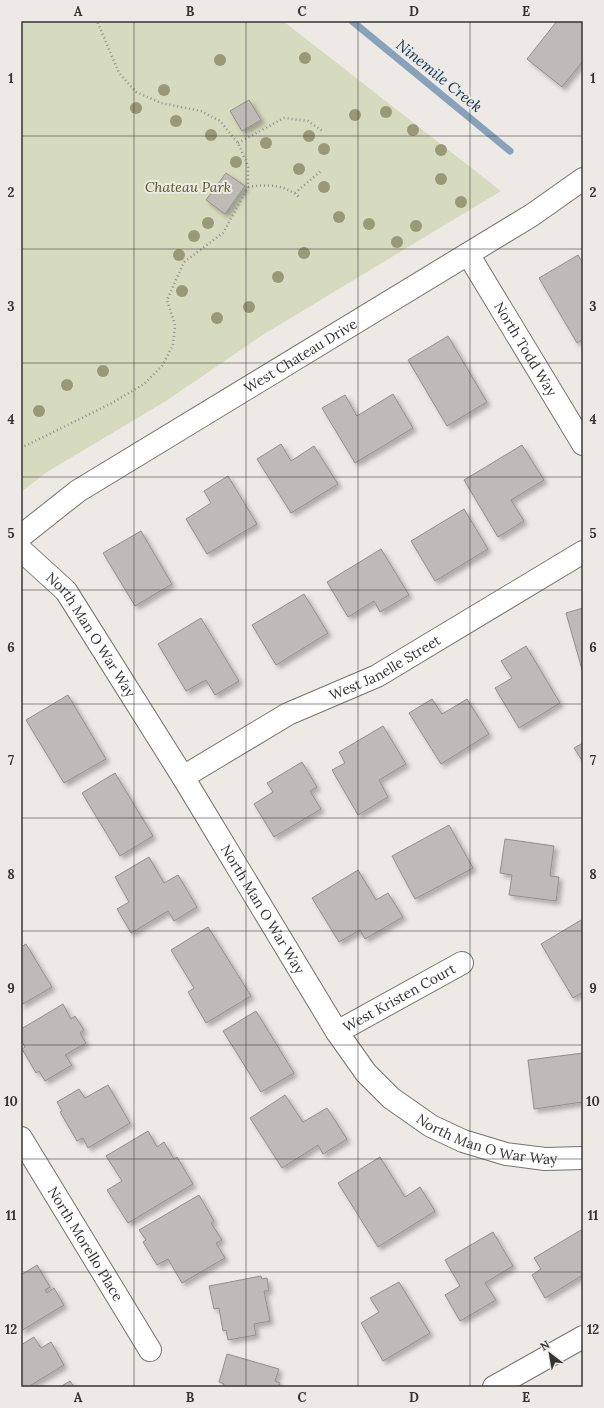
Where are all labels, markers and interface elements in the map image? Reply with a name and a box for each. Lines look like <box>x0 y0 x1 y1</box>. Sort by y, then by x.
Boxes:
text: A <box>74 3 83 20</box>
text: B <box>186 3 195 20</box>
text: C <box>298 3 307 20</box>
text: D <box>409 3 419 20</box>
text: E <box>522 3 530 20</box>
water label: Ninemile Creek <box>392 35 486 116</box>
text: 1 <box>8 70 14 87</box>
text: 1 <box>590 70 596 87</box>
park label: Chateau Park <box>145 178 231 196</box>
text: 2 <box>8 184 15 201</box>
text: 2 <box>590 184 597 201</box>
text: 3 <box>7 298 15 315</box>
street label: North Todd Way <box>490 298 561 400</box>
text: 3 <box>589 298 597 315</box>
street label: West Chateau Drive <box>241 314 361 397</box>
text: 4 <box>7 411 15 428</box>
text: 4 <box>589 411 597 428</box>
text: 5 <box>7 525 15 542</box>
text: 5 <box>589 525 597 542</box>
street label: North Man O War Way <box>42 568 140 701</box>
street label: West Janelle Street <box>327 631 444 704</box>
text: 6 <box>7 639 15 656</box>
text: 6 <box>589 639 597 656</box>
text: 7 <box>8 752 14 769</box>
text: 7 <box>590 752 596 769</box>
street label: North Man O War Way <box>217 841 309 978</box>
text: 8 <box>7 866 15 883</box>
text: 8 <box>589 866 597 883</box>
street label: West Kristen Court <box>340 959 459 1036</box>
text: 9 <box>7 980 15 997</box>
text: 9 <box>589 980 597 997</box>
text: 10 <box>4 1093 18 1110</box>
text: 10 <box>586 1093 600 1110</box>
street label: North Man O War Way <box>413 1110 558 1168</box>
street label: North Morello Place <box>44 1183 127 1305</box>
text: 11 <box>6 1207 16 1224</box>
text: 11 <box>588 1207 598 1224</box>
text: 12 <box>5 1321 17 1338</box>
text: 12 <box>587 1321 599 1338</box>
north arrow <box>530 1334 570 1374</box>
text: N <box>538 1337 553 1354</box>
text: A <box>74 1389 83 1406</box>
text: B <box>186 1389 195 1406</box>
text: C <box>298 1389 307 1406</box>
text: D <box>409 1389 419 1406</box>
text: E <box>522 1389 530 1406</box>

